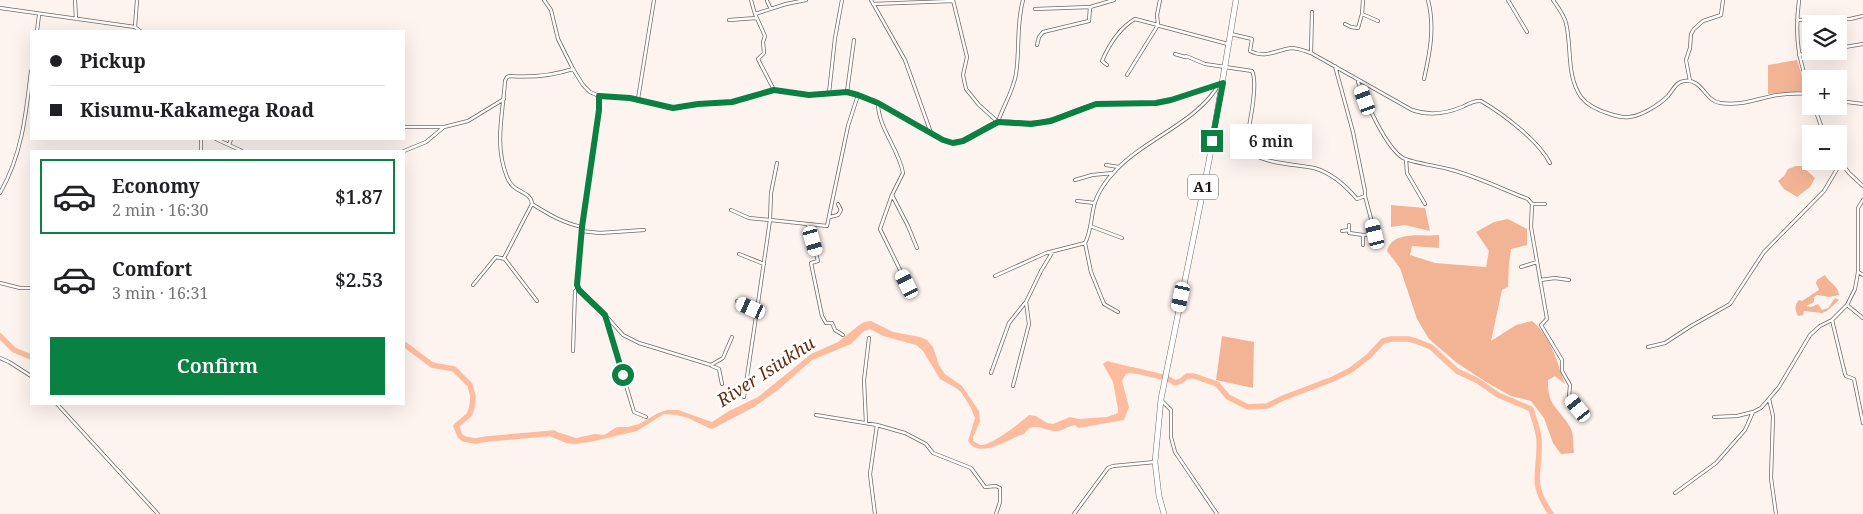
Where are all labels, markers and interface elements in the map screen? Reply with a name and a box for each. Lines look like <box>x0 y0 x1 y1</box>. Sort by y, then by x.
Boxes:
map controls <box>1802 15 1847 170</box>
button: layers <box>1802 15 1847 60</box>
text: Pickup <box>80 48 146 74</box>
button: + <box>1802 70 1847 115</box>
car <box>1352 83 1377 117</box>
text: Kisumu-Kakamega Road <box>80 97 314 123</box>
callout: 6 min <box>1230 124 1312 158</box>
button: − <box>1802 125 1847 170</box>
route end <box>1201 130 1223 152</box>
text: 6 min <box>1249 130 1293 152</box>
text: Economy <box>112 173 200 199</box>
icon: car <box>52 174 97 219</box>
road number: A1 <box>1188 174 1218 200</box>
text: $1.87 <box>335 184 383 210</box>
text: 2 min · 16:30 <box>112 199 208 221</box>
car <box>1364 218 1385 250</box>
car <box>801 225 824 257</box>
text: Comfort <box>112 256 192 282</box>
icon: car <box>52 257 97 302</box>
text: $2.53 <box>335 267 383 293</box>
car <box>893 267 920 301</box>
car <box>1170 281 1191 313</box>
text: 3 min · 16:31 <box>112 282 208 304</box>
car <box>734 295 767 321</box>
water label: River Isiukhu <box>711 330 819 412</box>
button: Confirm <box>50 337 385 395</box>
route start <box>612 364 634 386</box>
car <box>1562 392 1593 424</box>

